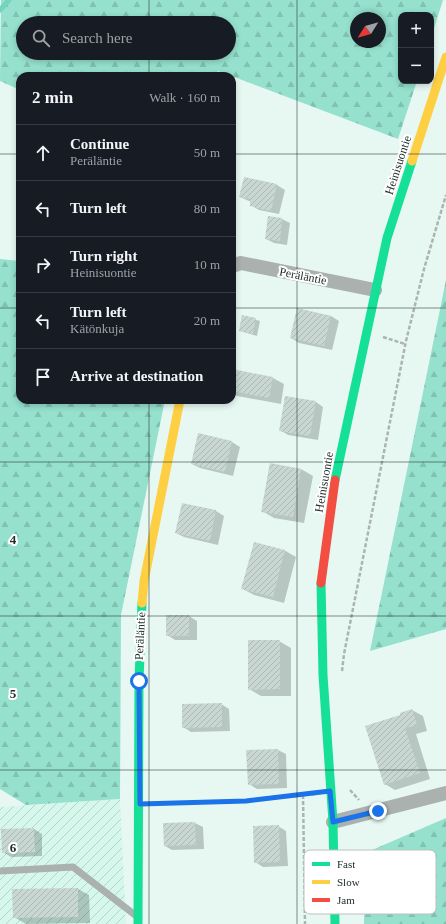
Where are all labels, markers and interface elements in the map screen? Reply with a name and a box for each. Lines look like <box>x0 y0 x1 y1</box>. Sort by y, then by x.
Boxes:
north arrow <box>350 12 386 48</box>
map controls <box>398 12 434 84</box>
button: + <box>398 12 434 48</box>
search box <box>16 16 236 60</box>
icon: search <box>30 27 52 49</box>
text: Search here <box>62 30 132 46</box>
button: − <box>398 48 434 84</box>
text: 2 min <box>32 88 73 107</box>
text: Walk · 160 m <box>149 90 220 105</box>
street label: Heinisuontie <box>382 134 414 196</box>
text: Continue <box>70 136 129 152</box>
icon: ahead <box>32 142 54 164</box>
text: 50 m <box>194 145 220 160</box>
text: Peräläntie <box>70 153 122 168</box>
icon: left <box>32 198 54 220</box>
text: Turn left <box>70 200 127 216</box>
text: 80 m <box>194 201 220 216</box>
text: Turn right <box>70 248 137 264</box>
icon: right <box>32 254 54 276</box>
text: 10 m <box>194 257 220 272</box>
text: Heinisuontie <box>70 265 136 280</box>
street label: Peräläntie <box>278 265 328 287</box>
text: Turn left <box>70 304 127 320</box>
icon: left <box>32 310 54 332</box>
text: 20 m <box>194 313 220 328</box>
text: Kätönkuja <box>70 321 124 336</box>
icon: arrive <box>32 366 54 388</box>
text: Arrive at destination <box>70 368 203 384</box>
street label: Heinisuontie <box>312 451 336 513</box>
text: 4 <box>10 532 17 547</box>
street label: Peräläntie <box>132 612 148 660</box>
route start <box>130 672 148 690</box>
text: 5 <box>10 686 17 701</box>
route end <box>369 802 387 820</box>
text: 6 <box>10 840 17 855</box>
legend <box>304 850 436 914</box>
text: Fast <box>337 858 355 870</box>
text: Slow <box>337 876 360 888</box>
text: Jam <box>337 894 355 906</box>

